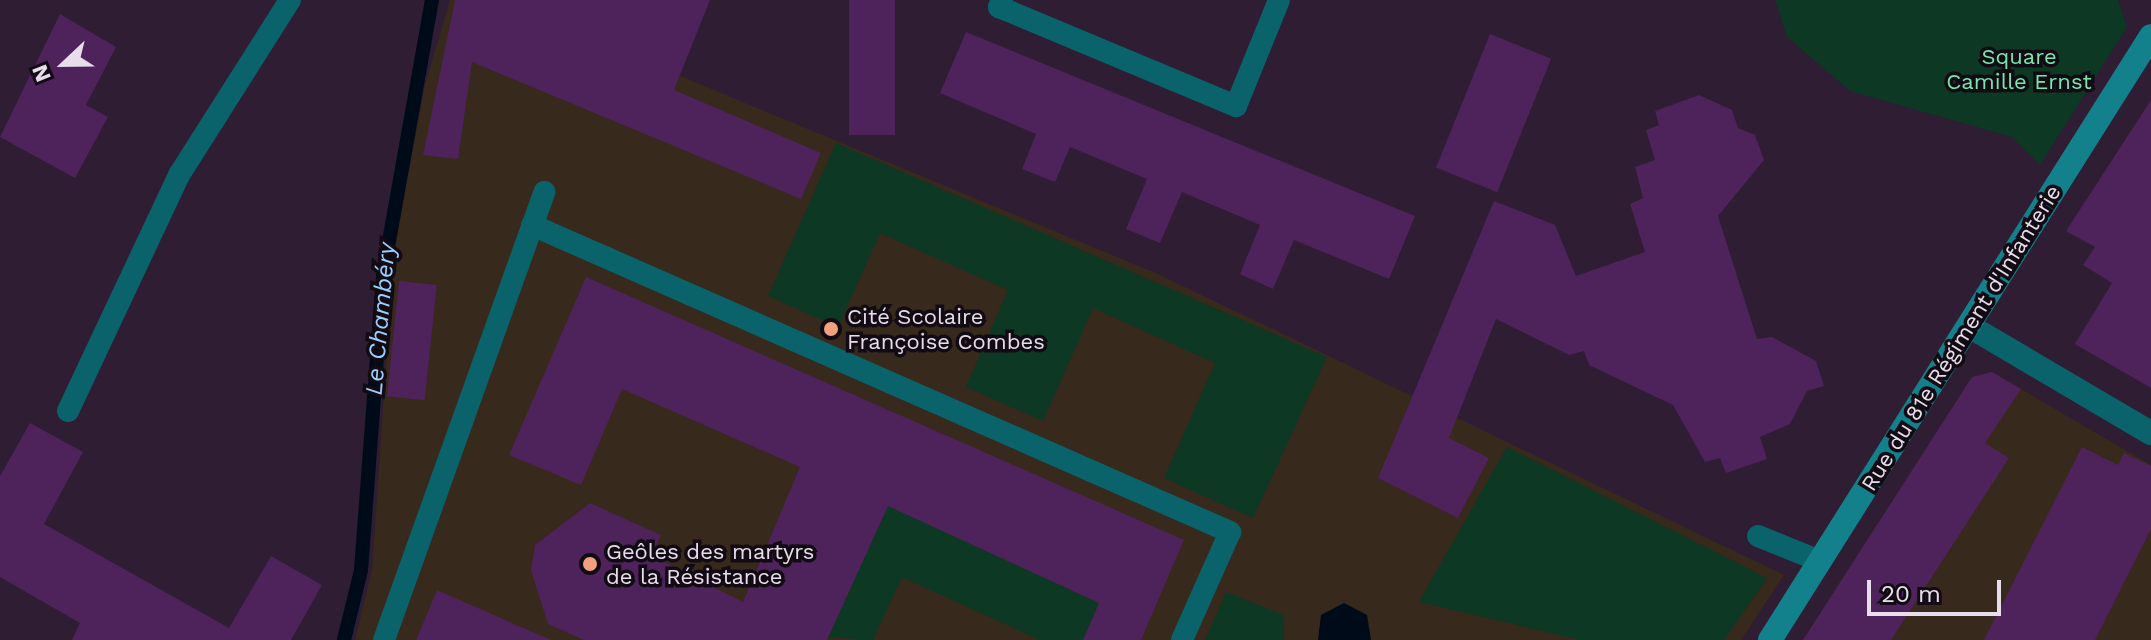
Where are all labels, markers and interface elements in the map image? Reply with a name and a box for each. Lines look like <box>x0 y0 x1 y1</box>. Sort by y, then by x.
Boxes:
north arrow <box>24 24 104 104</box>
park label: Square Camille Ernst <box>1946 43 2092 94</box>
text: N <box>27 61 56 85</box>
street label: Rue du 81e Régiment d'Infanterie <box>1856 180 2066 496</box>
water label: Le Chambéry <box>360 242 402 396</box>
place label: Cité Scolaire Françoise Combes <box>847 303 1045 354</box>
marker: Cité Scolaire Françoise Combes <box>822 320 840 338</box>
place label: Geôles des martyrs de la Résistance <box>606 538 814 590</box>
marker: Geôles des martyrs de la Résistance <box>581 555 599 573</box>
scale bar <box>1871 564 2005 614</box>
text: 20 m <box>1881 580 1941 608</box>

